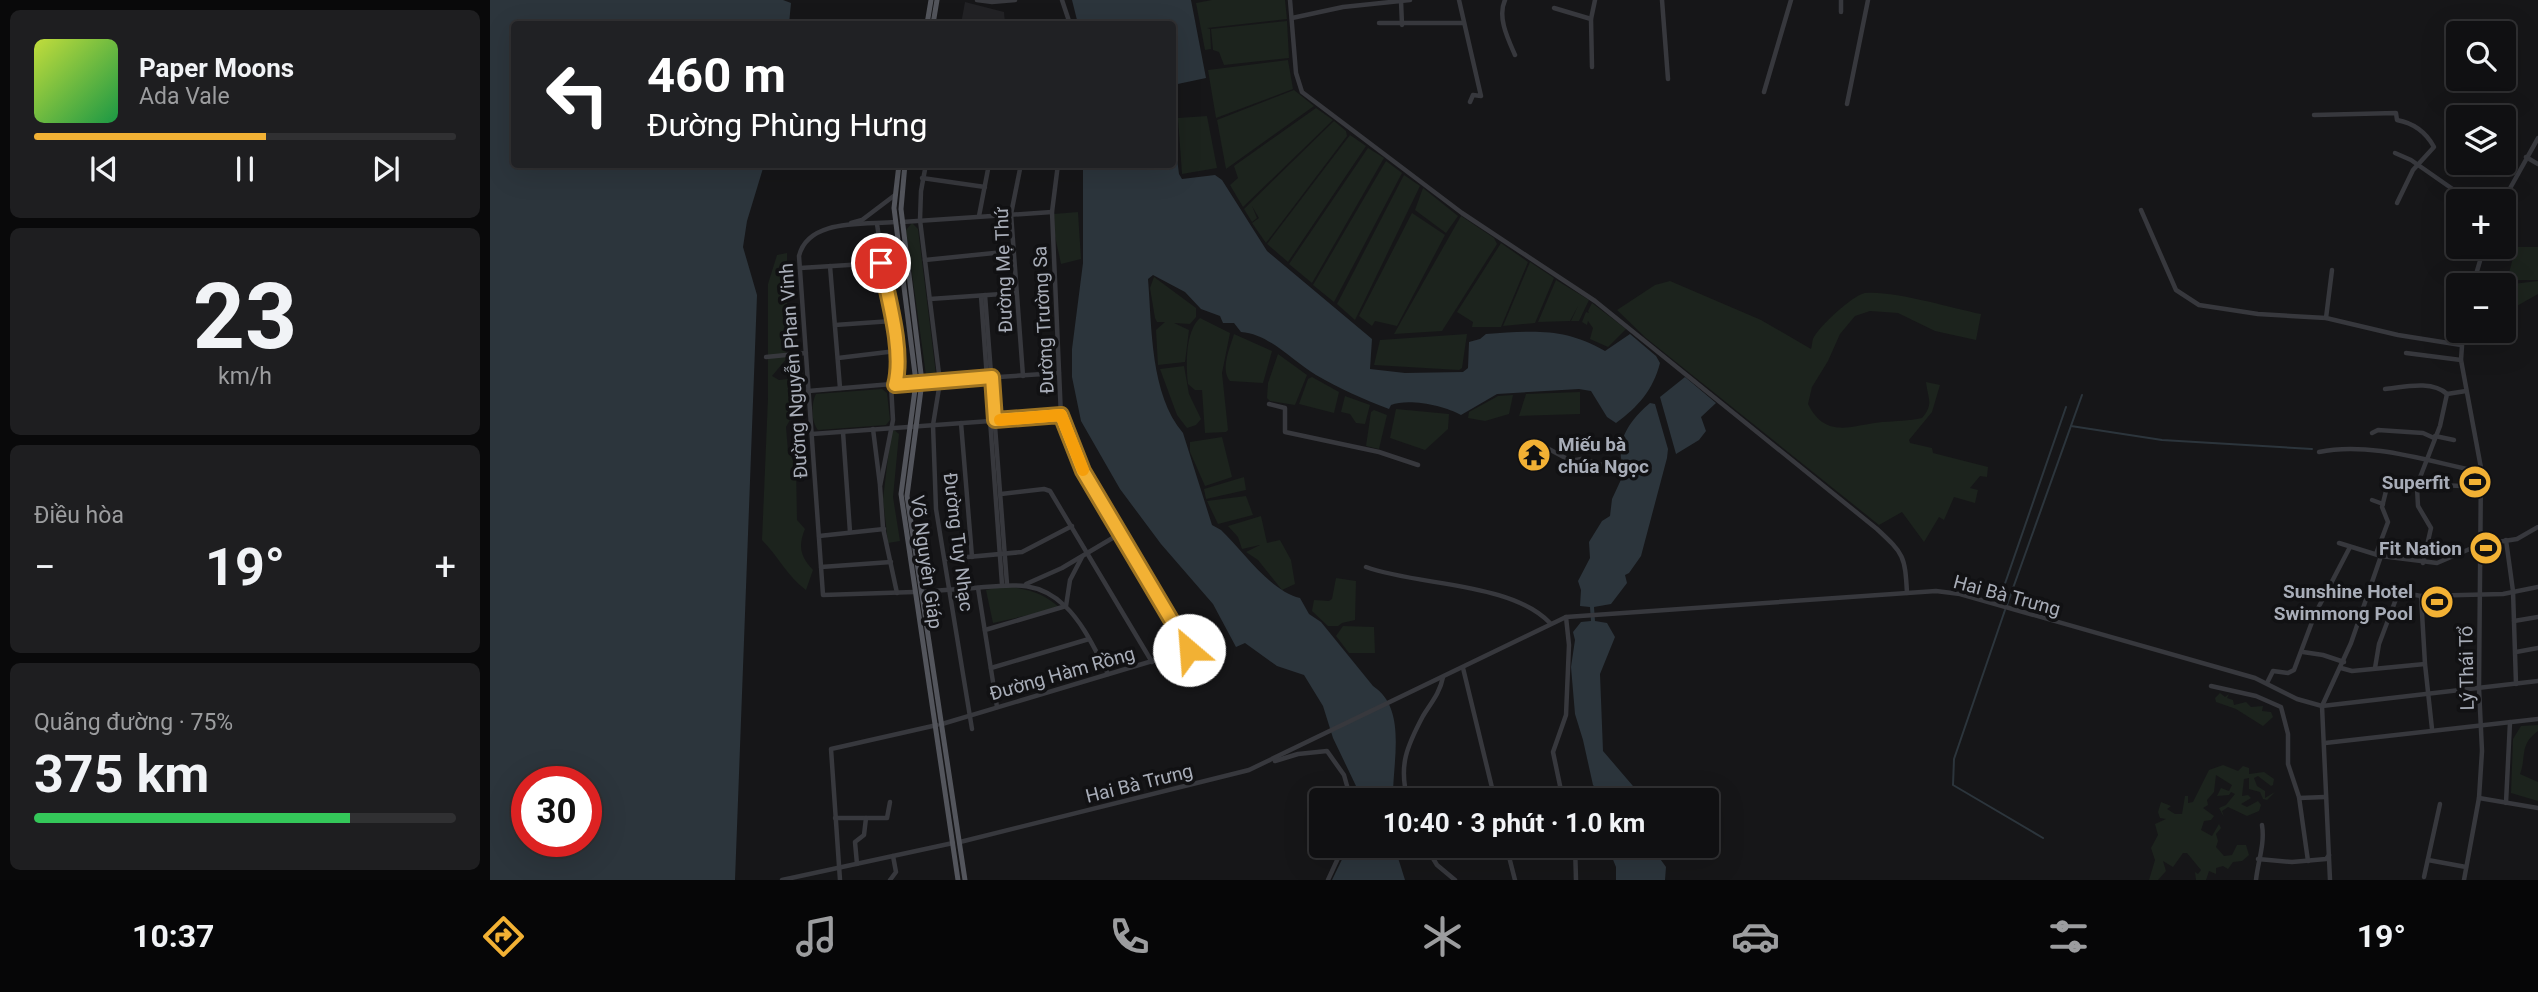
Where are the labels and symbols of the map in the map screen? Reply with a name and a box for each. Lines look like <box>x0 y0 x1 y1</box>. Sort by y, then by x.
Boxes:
street label: Đường Mẹ Thứ <box>990 205 1017 333</box>
pin <box>851 233 911 293</box>
street label: Đường Trường Sa <box>1028 245 1059 395</box>
street label: Đường Nguyễn Phan Vinh <box>775 263 812 479</box>
place label: Miếu bà chúa Ngọc <box>1558 433 1649 478</box>
temple icon: Miếu bà chúa Ngọc <box>1515 436 1553 474</box>
sports icon: Superfit <box>2456 463 2494 501</box>
street label: Đường Tuy Nhạc <box>939 471 978 613</box>
place label: Superfit <box>2382 471 2451 494</box>
street label: Võ Nguyên Giáp <box>906 494 947 630</box>
sports icon: Fit Nation <box>2467 529 2505 567</box>
place label: Fit Nation <box>2379 537 2462 560</box>
street label: Hai Bà Trưng <box>1951 570 2063 621</box>
place label: Sunshine Hotel Swimmong Pool <box>2274 580 2413 625</box>
sports icon: Sunshine Hotel Swimmong Pool <box>2418 583 2456 621</box>
position arrow <box>1152 613 1226 687</box>
street label: Lý Thái Tổ <box>2454 625 2479 711</box>
street label: Đường Hàm Rồng <box>987 642 1138 705</box>
street label: Hai Bà Trưng <box>1083 759 1195 808</box>
speed limit sign: 30 <box>511 766 602 857</box>

